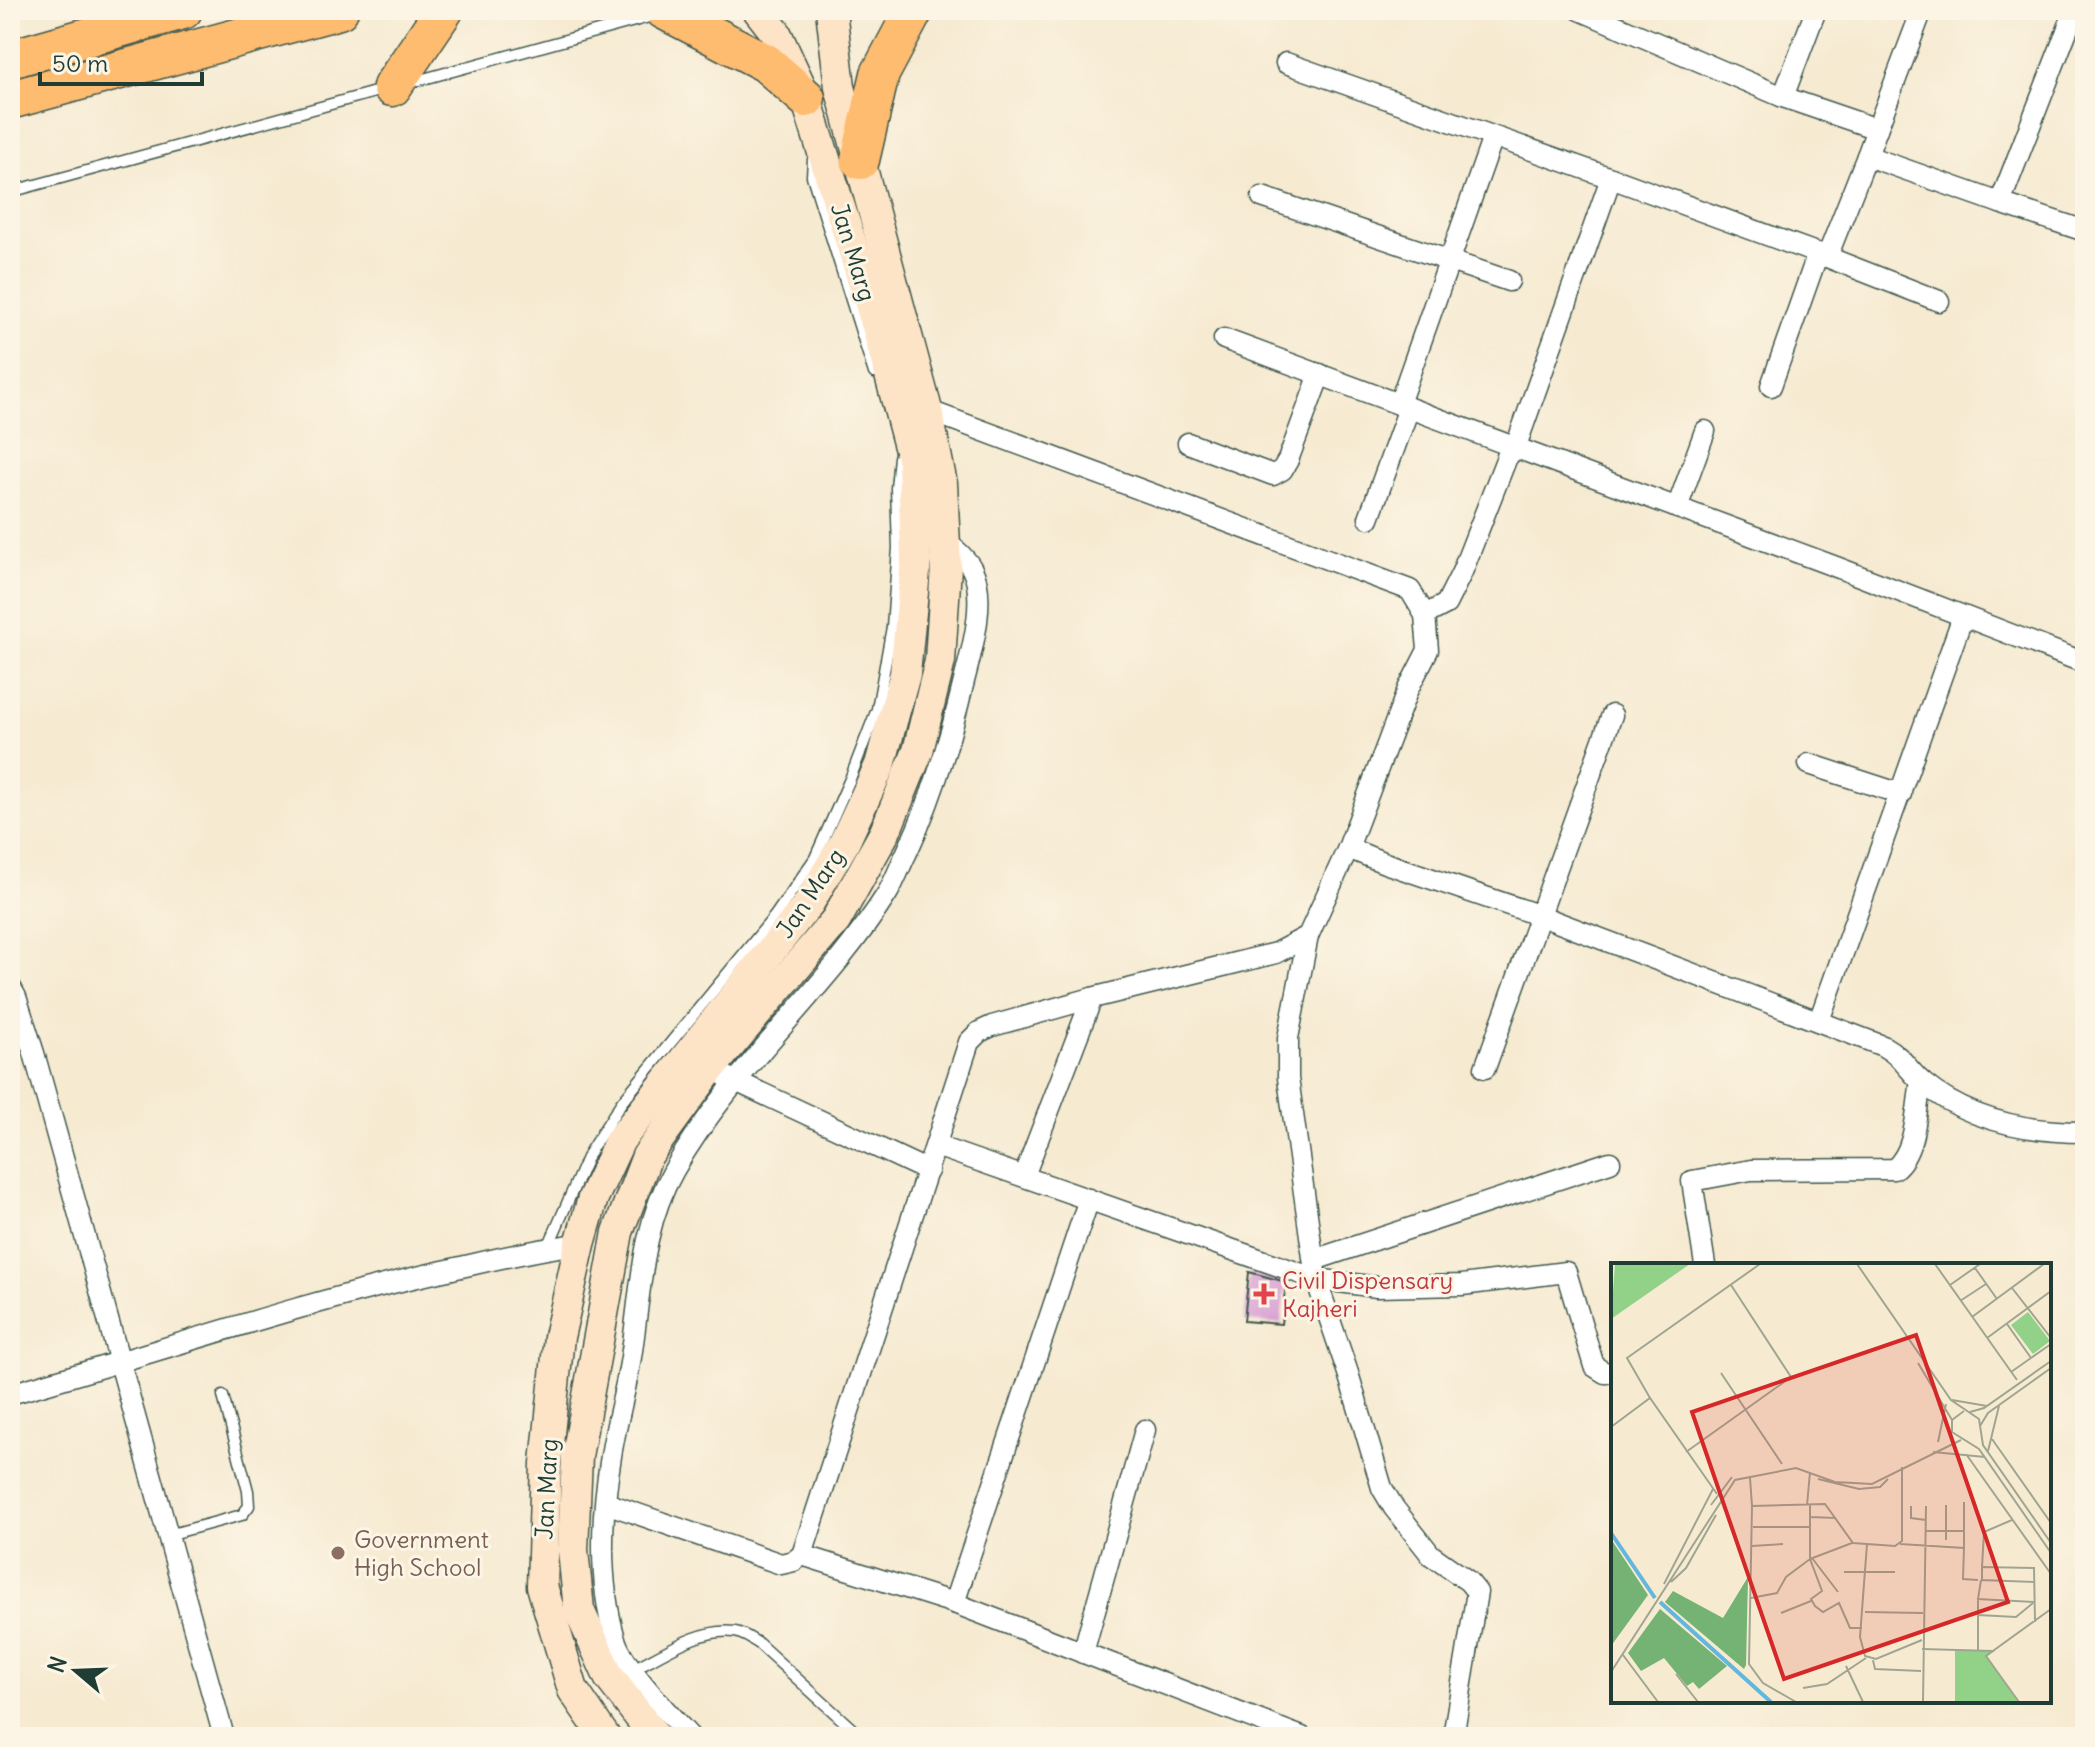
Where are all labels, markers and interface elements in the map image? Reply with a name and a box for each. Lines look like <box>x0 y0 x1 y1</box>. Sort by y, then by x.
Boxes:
scale bar <box>40 36 202 86</box>
text: 50 m <box>52 48 108 78</box>
street label: Jan Marg <box>825 199 883 305</box>
street label: Jan Marg <box>769 843 851 943</box>
inset map <box>1611 1263 2051 1703</box>
place label: Civil Dispensary Kajheri <box>1282 1265 1453 1323</box>
marker: Civil Dispensary Kajheri <box>1253 1283 1275 1305</box>
street label: Jan Marg <box>528 1438 564 1540</box>
place label: Government High School <box>354 1524 489 1582</box>
marker: Government High School <box>329 1544 347 1562</box>
north arrow <box>36 1631 116 1711</box>
text: N <box>41 1653 73 1676</box>

